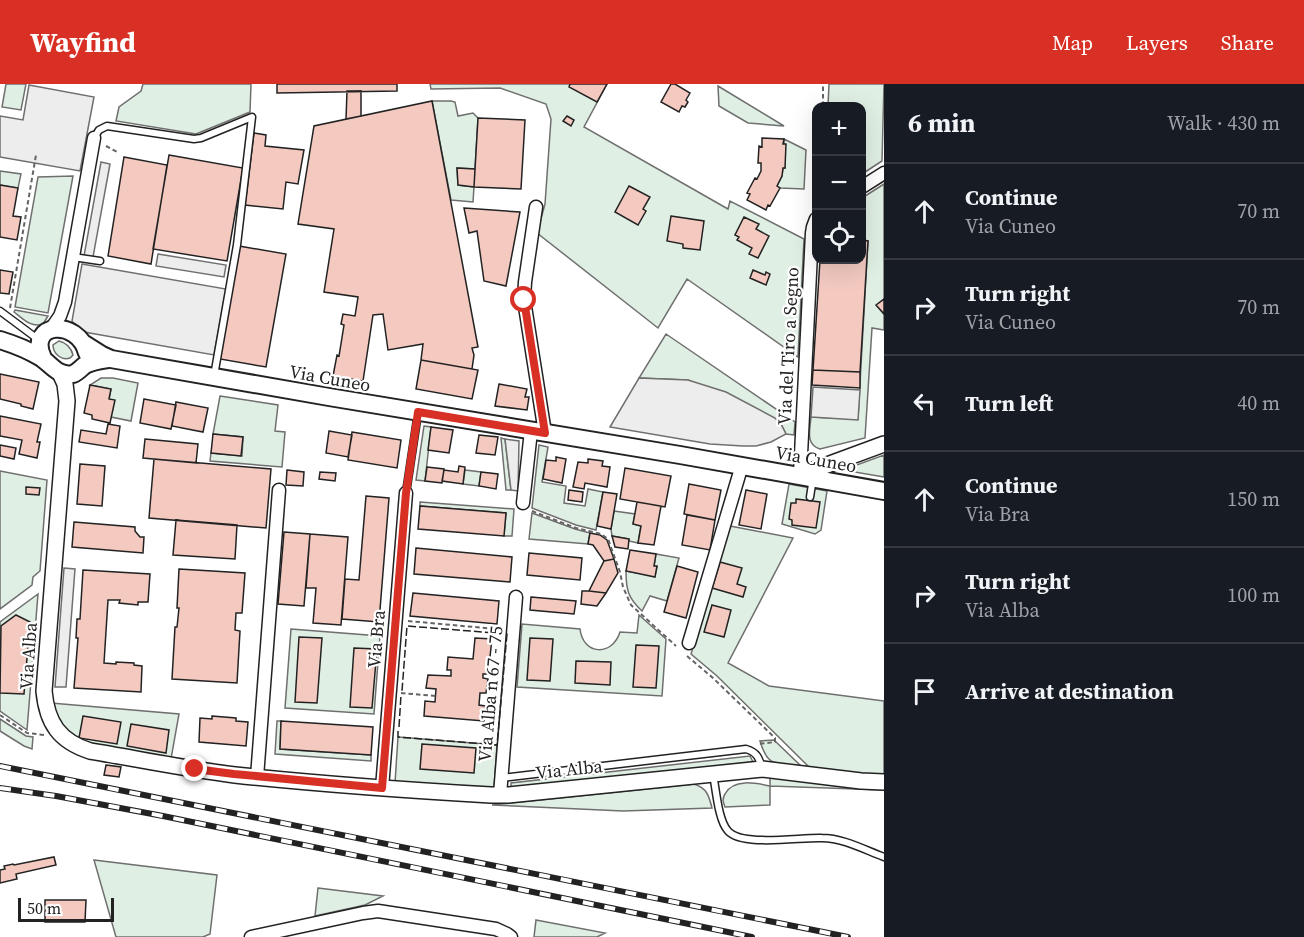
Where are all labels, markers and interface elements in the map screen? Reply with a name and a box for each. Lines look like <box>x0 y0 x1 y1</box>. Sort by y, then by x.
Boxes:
text: Wayfind <box>30 23 136 61</box>
text: Map <box>1052 28 1093 57</box>
text: Layers <box>1126 28 1188 57</box>
text: Share <box>1221 28 1274 57</box>
map controls <box>812 102 866 264</box>
button: + <box>812 102 866 156</box>
text: 6 min <box>908 105 975 141</box>
text: Walk · 430 m <box>1167 109 1280 137</box>
button: − <box>812 156 866 210</box>
text: Continue <box>965 182 1058 212</box>
icon: ahead <box>908 195 941 228</box>
text: 70 m <box>1237 197 1280 225</box>
button: locate <box>812 210 866 264</box>
text: Via Cuneo <box>965 212 1056 240</box>
street label: Via del Tiro a Segno <box>771 266 805 426</box>
text: Turn right <box>965 278 1070 308</box>
route start <box>510 286 536 312</box>
icon: right <box>908 291 941 324</box>
text: 70 m <box>1237 293 1280 321</box>
text: Via Cuneo <box>965 308 1056 336</box>
street label: Via Cuneo <box>287 359 373 397</box>
icon: left <box>908 387 941 420</box>
text: Turn left <box>965 388 1053 418</box>
text: 40 m <box>1237 389 1280 417</box>
street label: Via Cuneo <box>773 440 859 478</box>
text: Continue <box>965 470 1058 500</box>
icon: ahead <box>908 483 941 516</box>
text: 150 m <box>1227 485 1280 513</box>
text: Via Bra <box>965 500 1030 528</box>
text: Turn right <box>965 566 1070 596</box>
icon: right <box>908 579 941 612</box>
text: 100 m <box>1227 581 1280 609</box>
text: Via Alba <box>965 596 1040 624</box>
street label: Via Bra <box>361 608 391 669</box>
street label: Via Alba <box>13 621 43 690</box>
street label: Via Alba n 67 - 75 <box>472 625 508 763</box>
icon: arrive <box>908 675 941 708</box>
text: Arrive at destination <box>965 676 1174 706</box>
street label: Via Alba <box>534 753 605 785</box>
route end <box>181 755 207 781</box>
scale bar <box>18 895 114 922</box>
text: 50 m <box>27 897 61 919</box>

